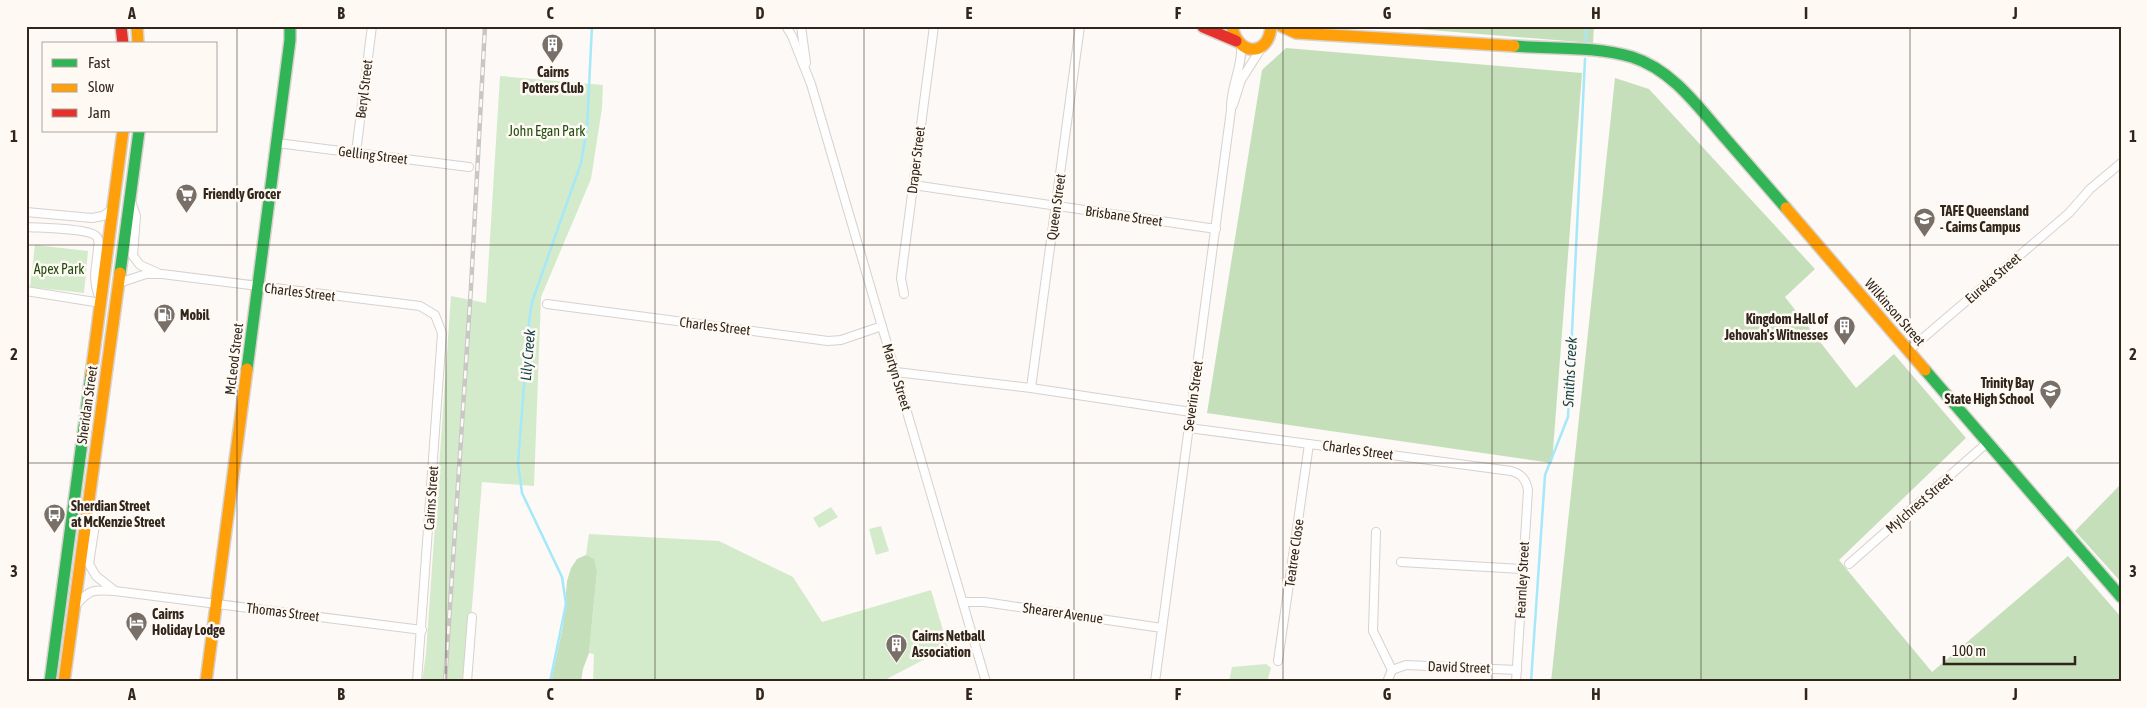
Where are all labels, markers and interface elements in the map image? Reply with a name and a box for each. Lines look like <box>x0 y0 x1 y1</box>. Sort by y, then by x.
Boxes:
text: A <box>127 4 136 22</box>
text: B <box>337 4 345 22</box>
text: C <box>546 4 554 22</box>
text: D <box>756 4 765 22</box>
text: E <box>966 4 973 22</box>
text: F <box>1175 4 1182 22</box>
text: G <box>1383 4 1392 22</box>
text: H <box>1591 4 1601 22</box>
text: I <box>1804 4 1808 22</box>
text: J <box>2011 4 2018 22</box>
building icon: Cairns Potters Club <box>541 32 565 63</box>
legend <box>42 42 218 132</box>
text: Fast <box>88 54 110 71</box>
street label: Beryl Street <box>352 59 376 119</box>
place label: Cairns Potters Club <box>522 64 584 96</box>
text: Slow <box>88 78 114 95</box>
text: Jam <box>88 104 111 121</box>
park label: John Egan Park <box>509 123 585 139</box>
street label: Draper Street <box>904 125 928 195</box>
text: 1 <box>10 127 18 145</box>
text: 1 <box>2129 127 2137 145</box>
street label: Gelling Street <box>337 143 409 167</box>
street label: Queen Street <box>1043 173 1069 241</box>
supermarket icon: Friendly Grocer <box>175 182 199 213</box>
place label: Friendly Grocer <box>203 186 281 202</box>
street label: Brisbane Street <box>1084 203 1164 229</box>
place label: TAFE Queensland - Cairns Campus <box>1940 203 2029 235</box>
school or university icon: TAFE Queensland - Cairns Campus <box>1912 207 1936 238</box>
street label: Eureka Street <box>1962 249 2024 307</box>
park label: Apex Park <box>34 261 84 277</box>
street label: Wilkinson Street <box>1861 275 1929 349</box>
street label: Charles Street <box>264 280 336 304</box>
fuel station icon: Mobil <box>152 303 176 334</box>
place label: Mobil <box>180 307 210 323</box>
place label: Kingdom Hall of Jehovah's Witnesses <box>1723 311 1828 343</box>
street label: Charles Street <box>679 314 751 338</box>
building icon: Kingdom Hall of Jehovah's Witnesses <box>1832 315 1856 346</box>
street label: McLeod Street <box>222 322 246 396</box>
water label: Lily Creek <box>517 328 538 382</box>
water label: Smiths Creek <box>1559 336 1580 408</box>
street label: Martyn Street <box>879 342 915 412</box>
text: 2 <box>10 345 18 363</box>
text: 2 <box>2129 345 2137 363</box>
street label: Severin Street <box>1180 360 1206 432</box>
street label: Sheridan Street <box>74 365 100 445</box>
place label: Trinity Bay State High School <box>1945 375 2034 407</box>
school or university icon: Trinity Bay State High School <box>2038 379 2062 410</box>
street label: Charles Street <box>1322 437 1394 463</box>
street label: Cairns Street <box>421 465 441 531</box>
street label: Mylchrest Street <box>1883 470 1955 536</box>
place label: Sherdian Street at McKenzie Street <box>71 498 165 530</box>
bus stop icon: Sherdian Street at McKenzie Street <box>43 502 67 533</box>
street label: Teatree Close <box>1281 518 1307 588</box>
street label: Fearnley Street <box>1512 541 1532 619</box>
text: 3 <box>10 562 18 580</box>
text: 3 <box>2129 562 2137 580</box>
street label: Shearer Avenue <box>1022 599 1104 627</box>
street label: Thomas Street <box>246 600 320 624</box>
place label: Cairns Holiday Lodge <box>152 606 225 638</box>
hotel icon: Cairns Holiday Lodge <box>124 610 148 641</box>
place label: Cairns Netball Association <box>911 628 985 660</box>
building icon: Cairns Netball Association <box>884 632 908 663</box>
scale bar <box>1944 633 2076 665</box>
text: 100 m <box>1952 642 1986 659</box>
street label: David Street <box>1427 658 1491 676</box>
text: A <box>127 685 136 703</box>
text: B <box>337 685 345 703</box>
text: C <box>546 685 554 703</box>
text: D <box>756 685 765 703</box>
text: E <box>966 685 973 703</box>
text: F <box>1175 685 1182 703</box>
text: G <box>1383 685 1392 703</box>
text: H <box>1591 685 1601 703</box>
text: I <box>1804 685 1808 703</box>
text: J <box>2011 685 2018 703</box>

